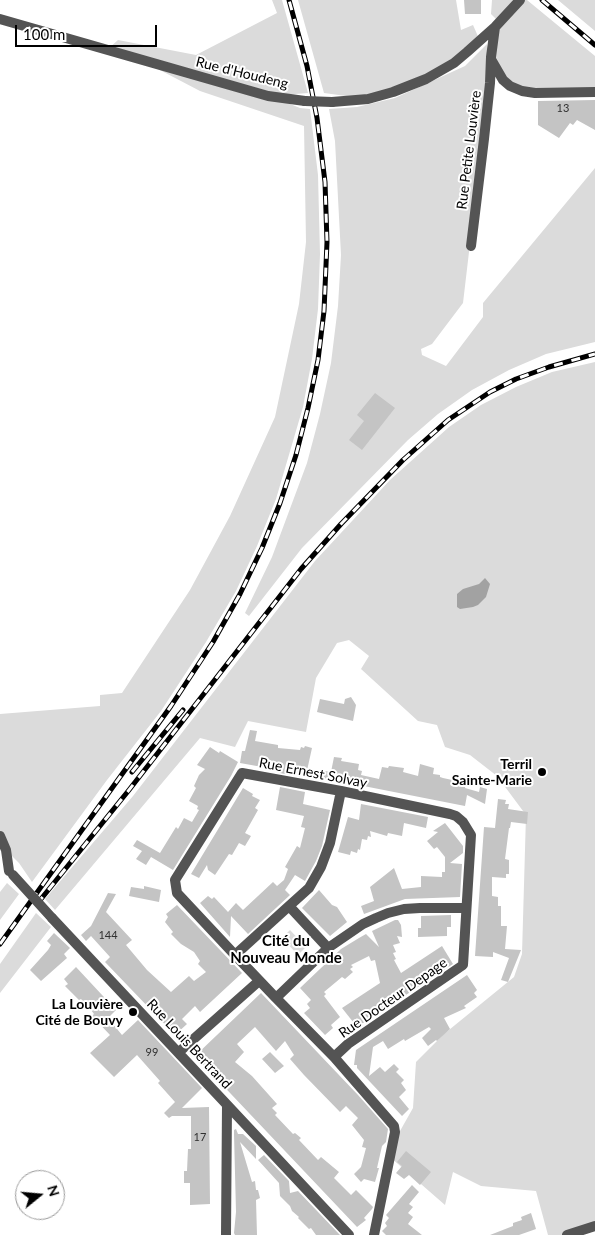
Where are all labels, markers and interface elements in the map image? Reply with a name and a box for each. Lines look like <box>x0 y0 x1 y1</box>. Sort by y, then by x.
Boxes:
scale bar <box>18 15 160 47</box>
text: 100 m <box>23 25 65 43</box>
street label: Rue d'Houdeng <box>194 53 290 93</box>
street label: Rue Petite Louvière <box>453 90 485 210</box>
house number: 13 <box>557 101 569 115</box>
street label: Rue Ernest Solvay <box>257 754 369 792</box>
place label: Terril Sainte-Marie <box>452 756 532 789</box>
marker: Terril Sainte-Marie <box>536 766 548 778</box>
house number: 144 <box>98 928 118 942</box>
district label: Cité du Nouveau Monde <box>230 932 342 967</box>
street label: Rue Docteur Depage <box>336 954 450 1042</box>
place label: La Louvière Cité de Bouvy <box>35 996 123 1028</box>
street label: Rue Louis Bertrand <box>143 996 235 1092</box>
marker: La Louvière Cité de Bouvy <box>127 1006 139 1018</box>
house number: 99 <box>146 1045 158 1059</box>
house number: 17 <box>194 1130 206 1144</box>
north arrow <box>15 1170 65 1220</box>
text: N <box>44 1183 64 1198</box>

